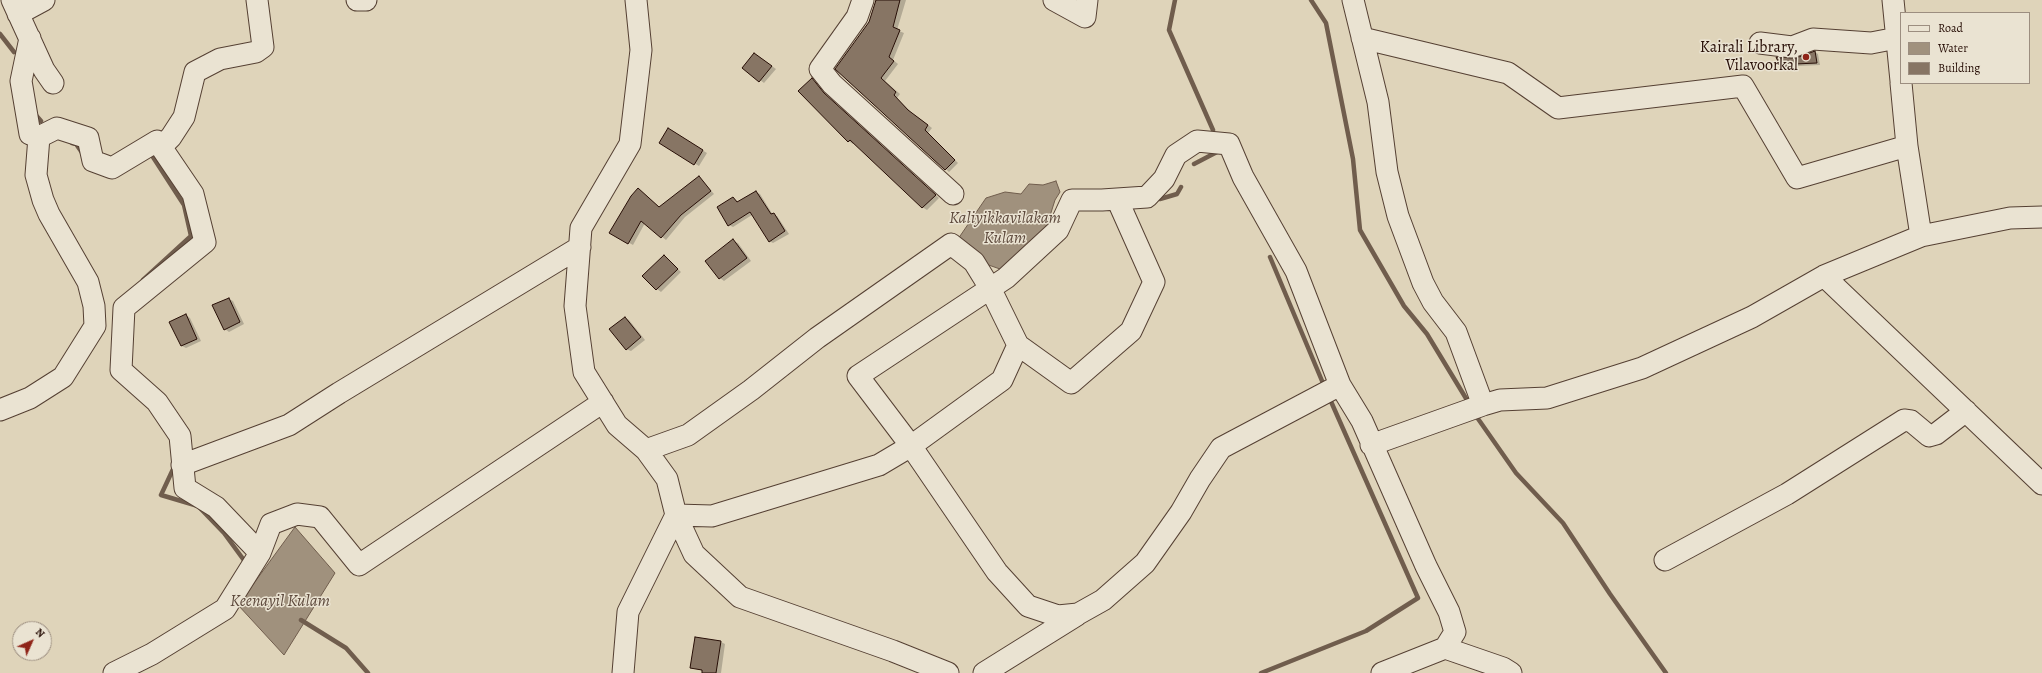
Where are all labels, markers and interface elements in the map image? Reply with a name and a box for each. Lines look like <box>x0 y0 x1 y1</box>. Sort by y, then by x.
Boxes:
legend <box>1900 12 2030 84</box>
text: Road <box>1938 20 1963 36</box>
place label: Kairali Library, Vilavoorkal <box>1700 38 1798 76</box>
text: Water <box>1938 40 1968 56</box>
marker: Kairali Library, Vilavoorkal <box>1801 52 1811 62</box>
text: Building <box>1938 60 1980 76</box>
water label: Kaliyikkavilakam Kulam <box>949 209 1061 249</box>
water label: Keenayil Kulam <box>230 592 330 612</box>
north arrow <box>12 621 52 661</box>
text: N <box>32 625 48 641</box>

